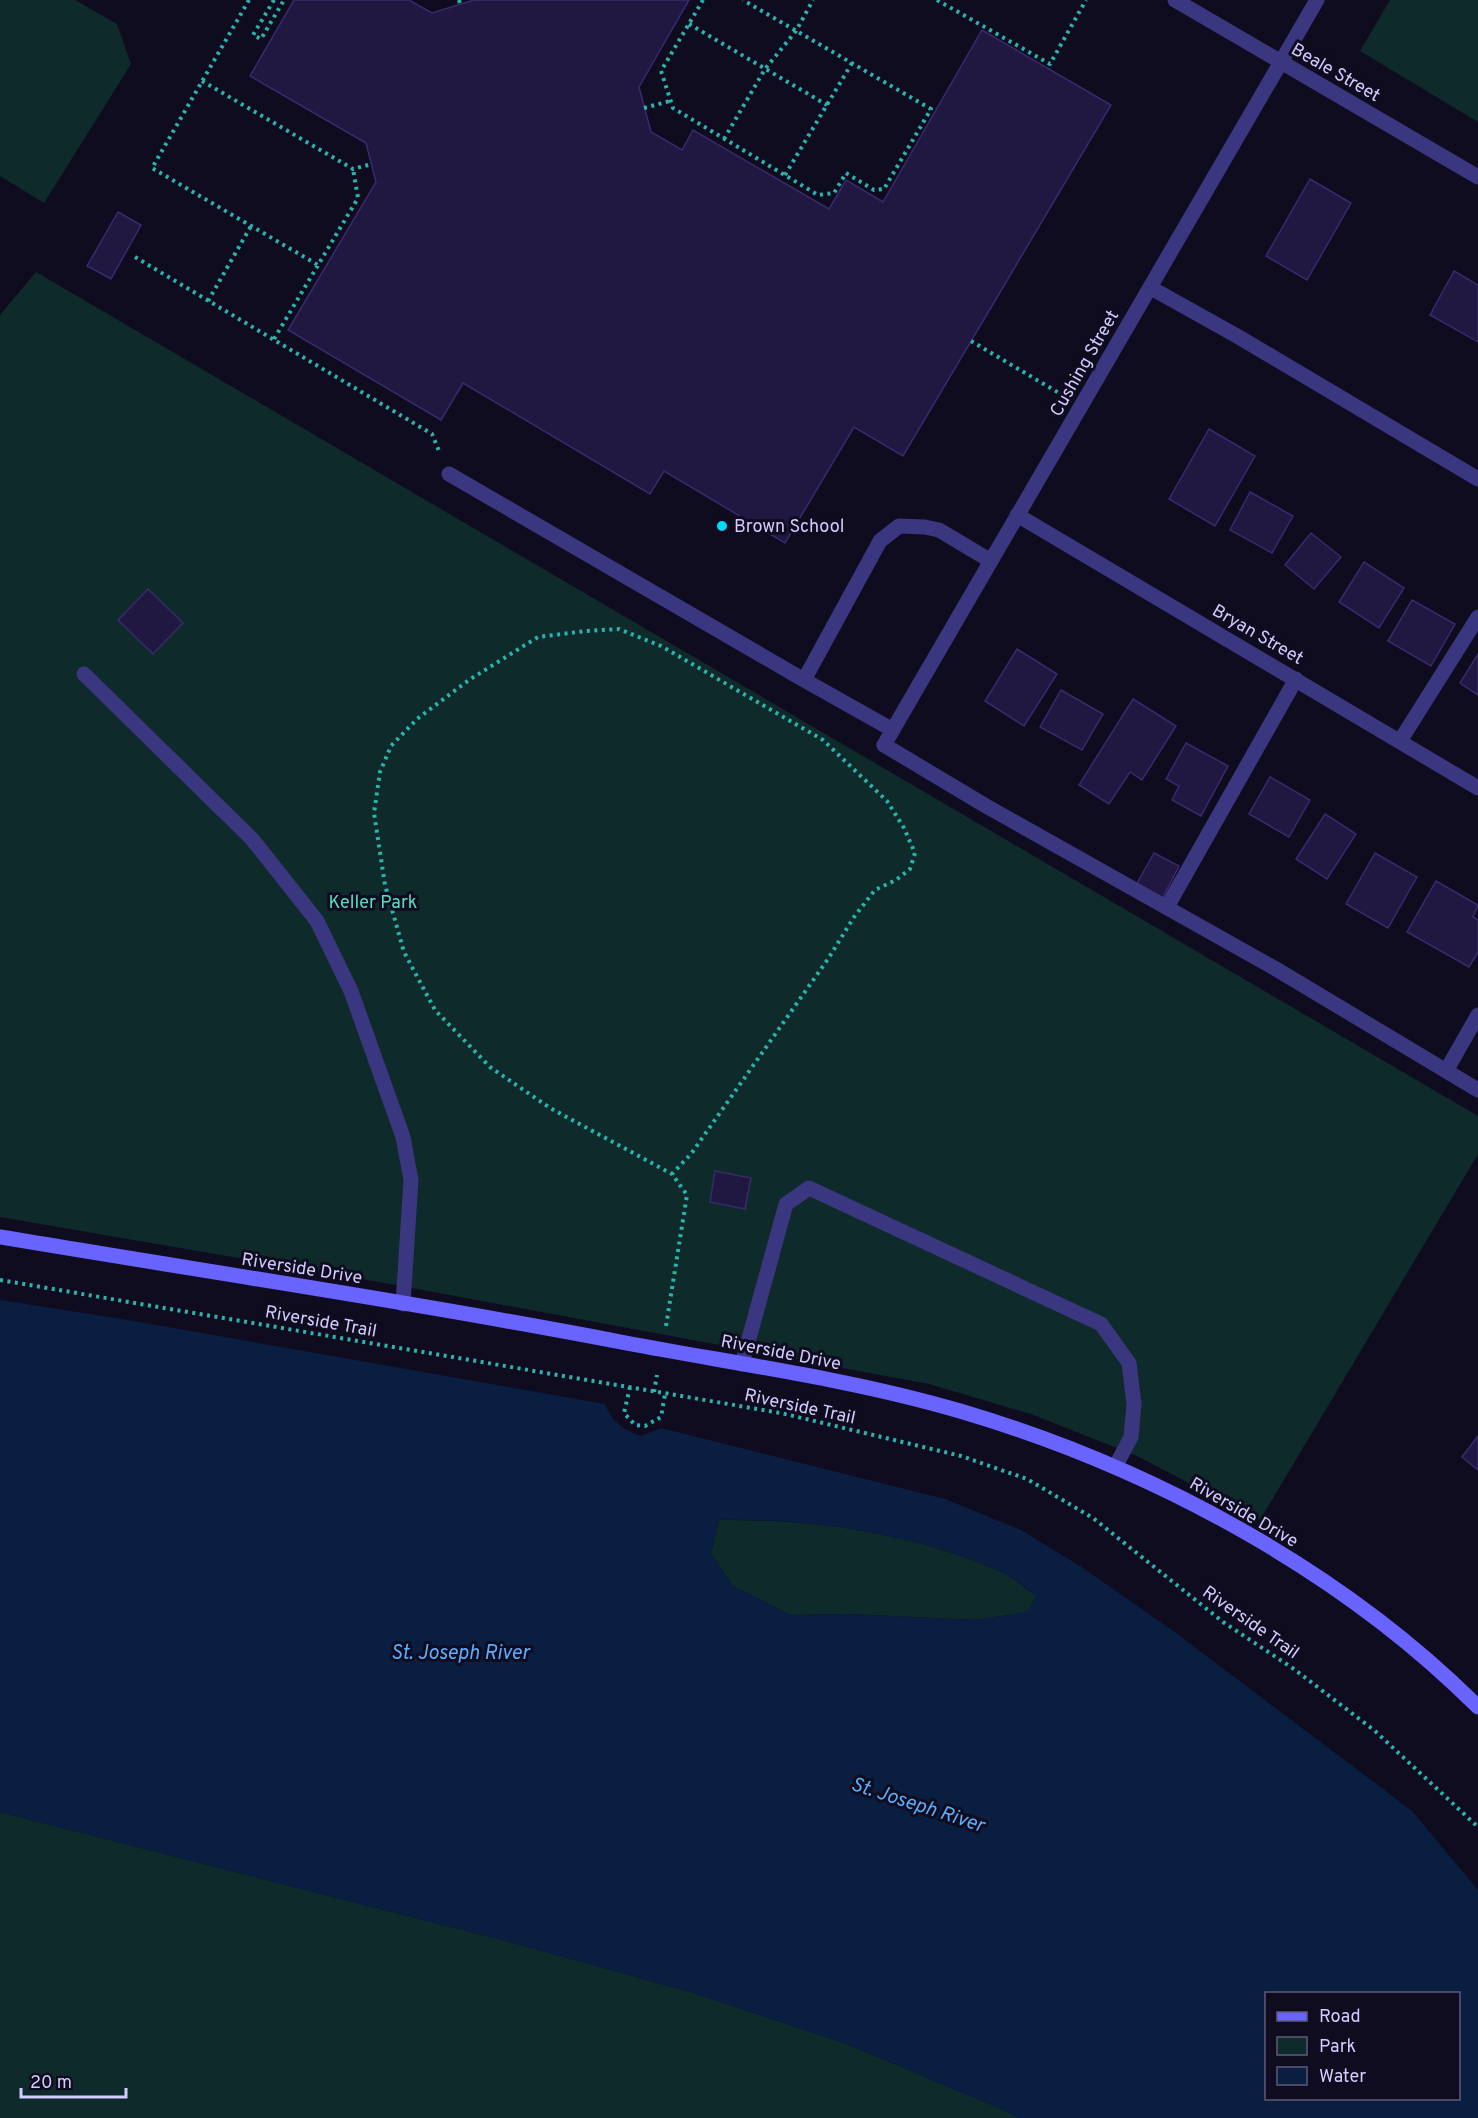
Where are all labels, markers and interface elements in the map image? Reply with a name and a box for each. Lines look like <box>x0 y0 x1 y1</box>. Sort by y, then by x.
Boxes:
street label: Beale Street <box>1287 39 1384 108</box>
street label: Cushing Street <box>1046 306 1125 421</box>
place label: Brown School <box>734 516 844 539</box>
marker: Brown School <box>715 519 729 533</box>
street label: Bryan Street <box>1207 600 1307 671</box>
park label: Keller Park <box>329 892 417 915</box>
street label: Riverside Drive <box>240 1249 364 1290</box>
street label: Riverside Trail <box>263 1301 378 1344</box>
street label: Riverside Drive <box>719 1331 843 1376</box>
street label: Riverside Trail <box>742 1384 857 1430</box>
street label: Riverside Drive <box>1185 1473 1302 1554</box>
street label: Riverside Trail <box>1197 1581 1303 1665</box>
water label: St. Joseph River <box>391 1641 531 1667</box>
water label: St. Joseph River <box>847 1772 989 1840</box>
legend <box>1265 1992 1460 2100</box>
text: Road <box>1319 2006 1361 2029</box>
text: Park <box>1319 2036 1356 2059</box>
scale bar <box>21 2061 126 2099</box>
text: Water <box>1319 2066 1366 2089</box>
text: 20 m <box>30 2072 72 2095</box>

